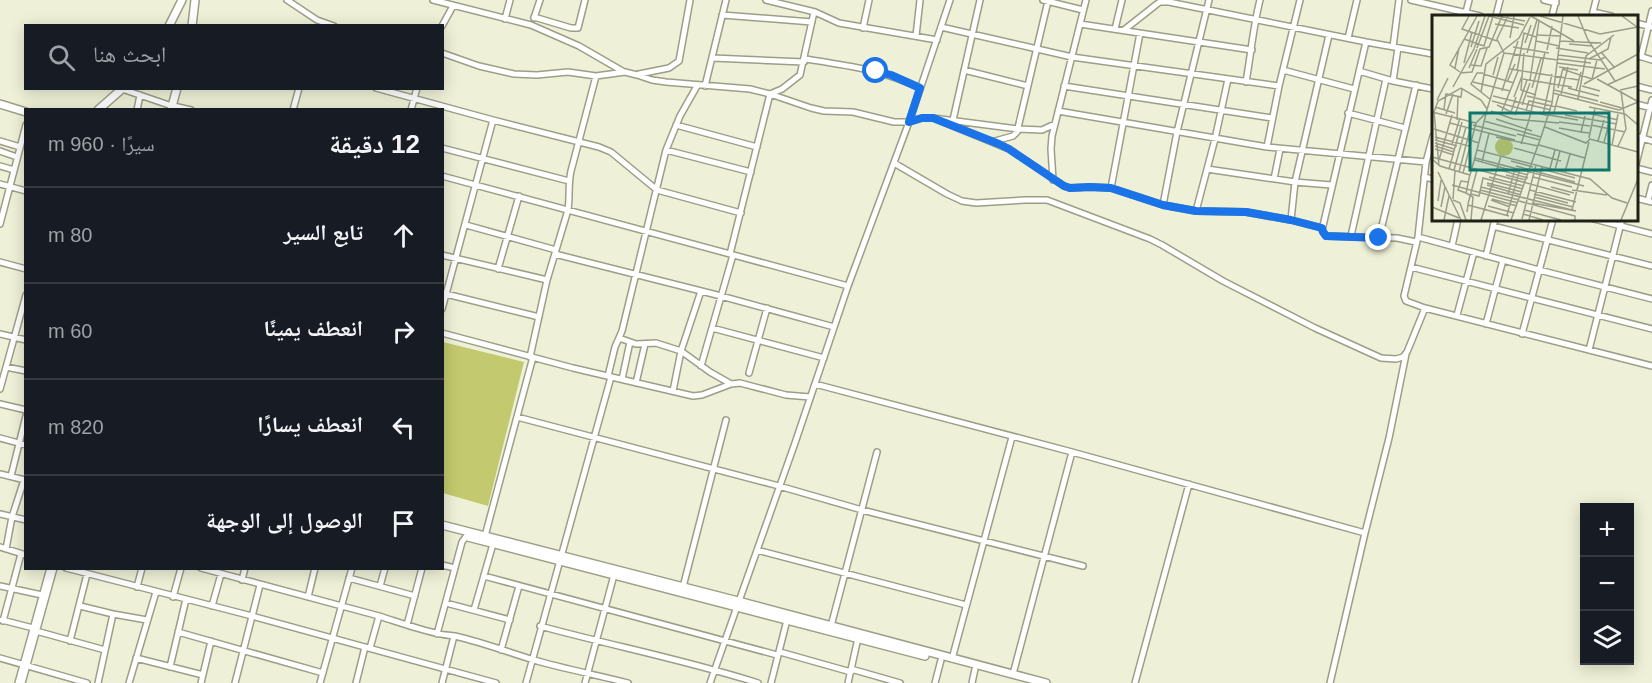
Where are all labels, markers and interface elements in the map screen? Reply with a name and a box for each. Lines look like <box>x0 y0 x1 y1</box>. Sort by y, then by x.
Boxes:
inset map <box>1432 15 1637 220</box>
search box <box>24 24 444 90</box>
icon: search <box>45 41 78 74</box>
text: ابحث هنا <box>93 42 166 67</box>
route start <box>862 57 888 83</box>
text: 12 دقيقة <box>329 129 420 159</box>
text: سيرًا · 960 m <box>48 133 155 155</box>
icon: ahead <box>387 219 420 252</box>
text: تابع السير <box>283 220 363 245</box>
text: 80 m <box>48 224 92 246</box>
route end <box>1365 224 1391 250</box>
icon: right <box>387 315 420 348</box>
text: انعطف يمينًا <box>264 316 363 341</box>
text: 60 m <box>48 320 92 342</box>
icon: left <box>387 411 420 444</box>
text: انعطف يسارًا <box>257 412 363 437</box>
text: 820 m <box>48 416 104 438</box>
map controls <box>1580 503 1634 665</box>
button: + <box>1580 503 1634 557</box>
icon: arrive <box>387 507 420 540</box>
text: الوصول إلى الوجهة <box>206 508 363 533</box>
button: − <box>1580 557 1634 611</box>
button: layers <box>1580 611 1634 665</box>

